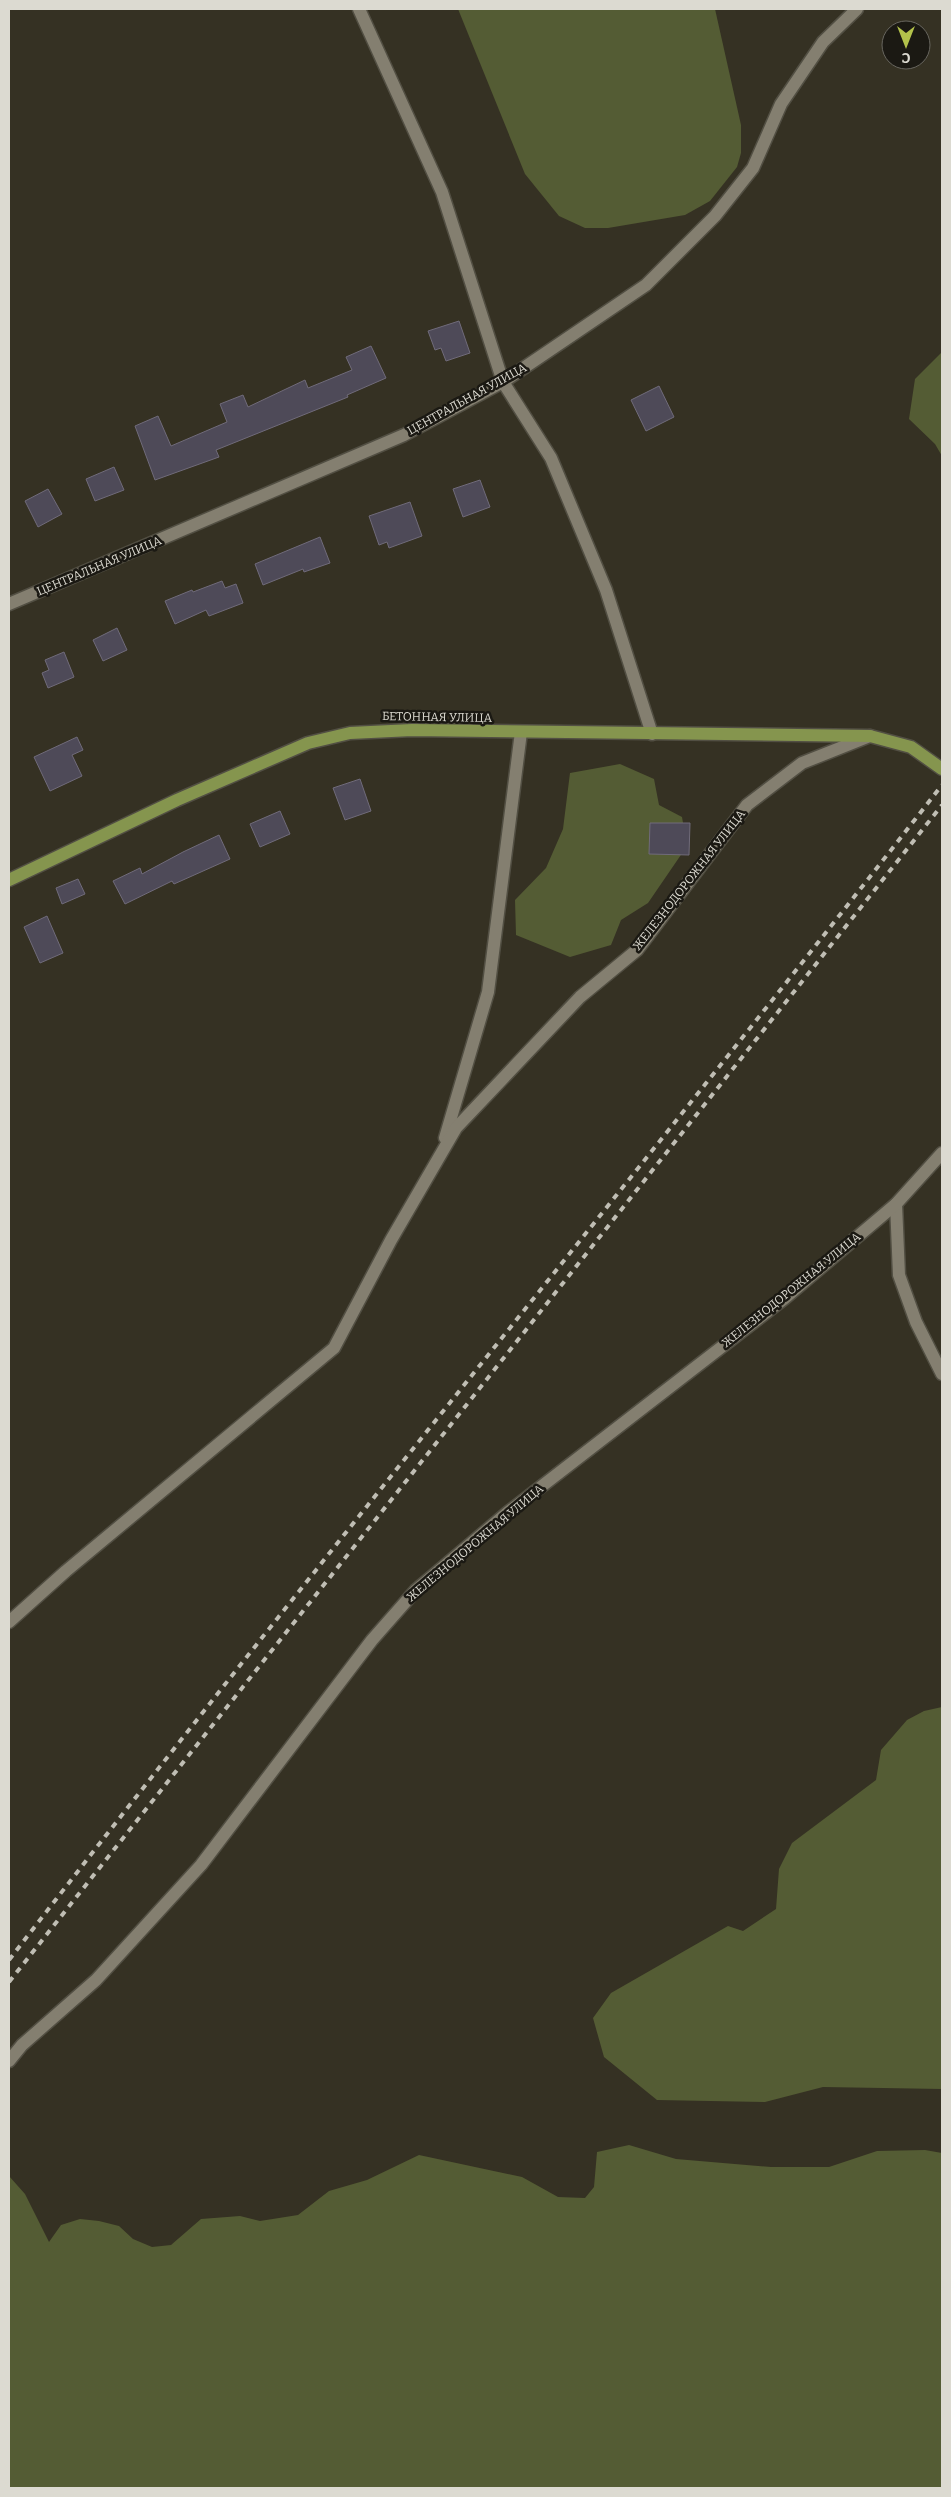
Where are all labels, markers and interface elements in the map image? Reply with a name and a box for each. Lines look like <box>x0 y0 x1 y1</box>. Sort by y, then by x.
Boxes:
north arrow <box>881 20 931 70</box>
text: С <box>901 49 910 66</box>
street label: ЦЕНТРАЛЬНАЯ УЛИЦА <box>405 360 529 438</box>
street label: ЦЕНТРАЛЬНАЯ УЛИЦА <box>35 533 164 599</box>
street label: БЕТОННАЯ УЛИЦА <box>382 709 493 725</box>
street label: ЖЕЛЕЗНОДОРОЖНАЯ УЛИЦА <box>630 807 749 953</box>
street label: ЖЕЛЕЗНОДОРОЖНАЯ УЛИЦА <box>719 1229 864 1350</box>
street label: ЖЕЛЕЗНОДОРОЖНАЯ УЛИЦА <box>404 1481 547 1604</box>

